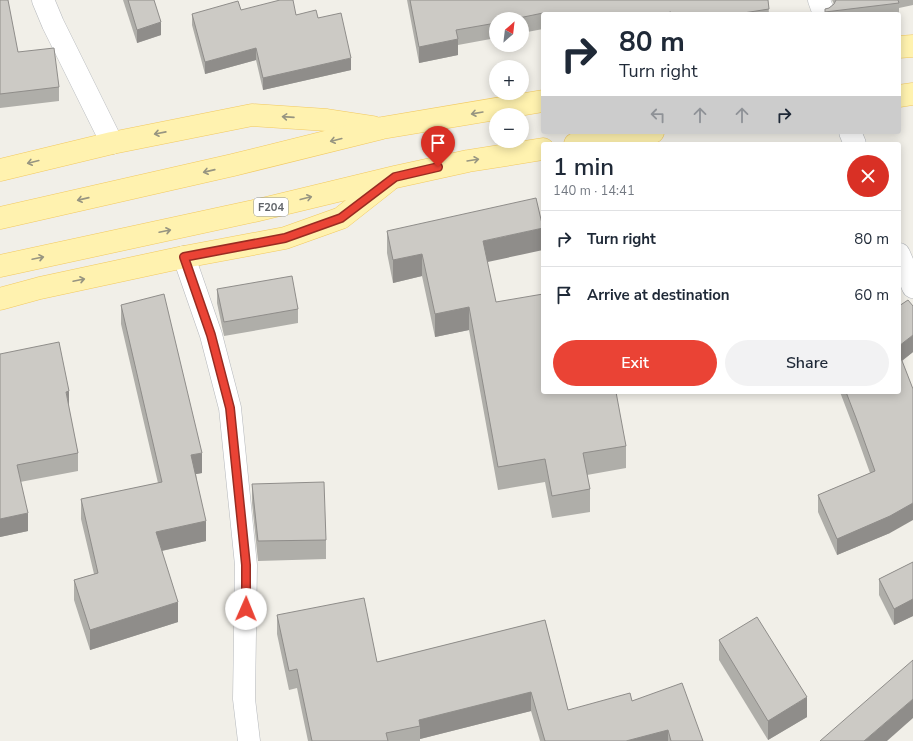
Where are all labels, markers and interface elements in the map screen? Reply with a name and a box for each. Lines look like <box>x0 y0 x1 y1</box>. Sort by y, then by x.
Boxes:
north arrow <box>489 12 529 52</box>
map controls <box>489 12 529 148</box>
text: 80 m <box>619 23 685 61</box>
icon: right <box>553 28 605 80</box>
text: Turn right <box>619 59 698 83</box>
button: + <box>489 60 529 100</box>
icon: left <box>647 104 669 126</box>
icon: ahead <box>689 104 711 126</box>
icon: ahead <box>731 104 753 126</box>
icon: right <box>773 104 795 126</box>
button: − <box>489 108 529 148</box>
one-way arrow <box>471 109 484 117</box>
one-way arrow <box>282 114 295 121</box>
pin <box>421 126 455 167</box>
one-way arrow <box>153 130 166 138</box>
icon: arrive <box>427 132 449 154</box>
one-way arrow <box>329 137 342 144</box>
text: 1 min <box>553 151 614 183</box>
button: close <box>847 155 889 197</box>
one-way arrow <box>466 156 479 164</box>
one-way arrow <box>27 158 40 166</box>
one-way arrow <box>203 167 216 175</box>
text: 140 m · 14:41 <box>553 182 635 200</box>
one-way arrow <box>299 194 312 202</box>
one-way arrow <box>76 196 89 204</box>
road number: F204 <box>254 198 288 216</box>
one-way arrow <box>158 226 171 234</box>
icon: right <box>553 228 575 250</box>
text: Turn right <box>587 229 656 249</box>
text: 80 m <box>854 229 889 249</box>
one-way arrow <box>31 253 44 261</box>
one-way arrow <box>72 275 85 283</box>
icon: arrive <box>553 284 575 306</box>
text: Arrive at destination <box>587 285 730 305</box>
text: 60 m <box>854 285 889 305</box>
button: Exit <box>553 340 717 386</box>
button: Share <box>725 340 889 386</box>
position arrow <box>225 588 267 630</box>

